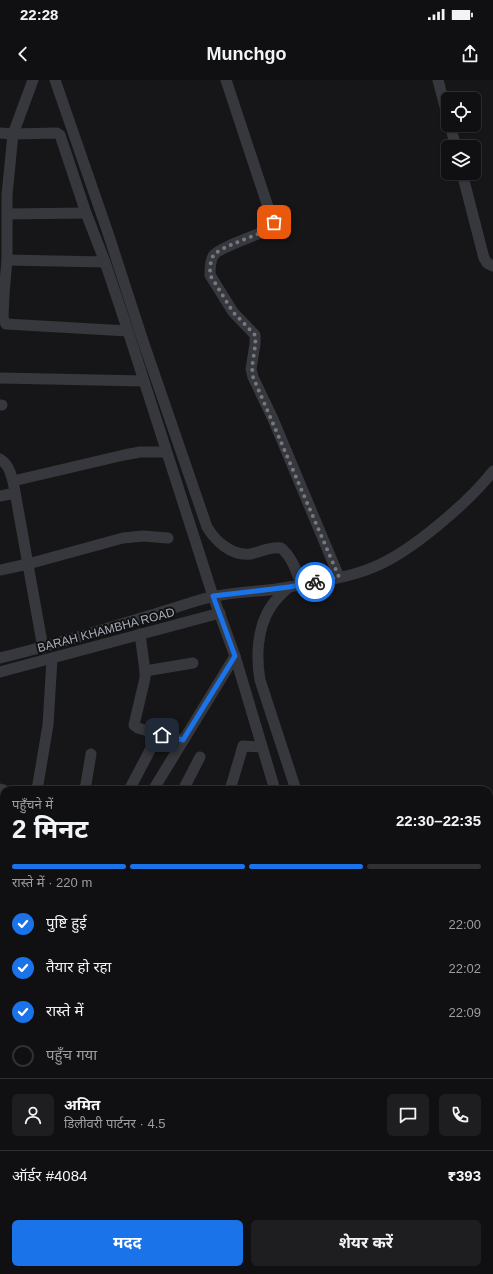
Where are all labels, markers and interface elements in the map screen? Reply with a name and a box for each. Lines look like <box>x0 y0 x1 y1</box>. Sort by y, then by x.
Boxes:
text: 22:28 <box>20 6 58 23</box>
icon: back <box>12 43 34 65</box>
icon: share <box>459 43 481 65</box>
text: Munchgo <box>207 44 286 64</box>
map controls <box>441 92 481 180</box>
button: locate <box>441 92 481 132</box>
button: layers <box>441 140 481 180</box>
pin <box>257 205 291 239</box>
icon: bag <box>263 211 285 233</box>
courier <box>295 562 335 602</box>
icon: bike <box>304 571 326 593</box>
street label: BARAH KHAMBHA ROAD <box>36 605 176 655</box>
pin <box>145 718 179 752</box>
icon: home <box>151 724 173 746</box>
text: पहुँचने में <box>12 797 53 812</box>
text: 22:30–22:35 <box>396 812 481 829</box>
text: 2 मिनट <box>12 814 88 844</box>
text: रास्ते में · 220 m <box>12 875 92 890</box>
icon: check <box>12 913 34 935</box>
text: पुष्टि हुई <box>46 914 87 931</box>
text: 22:00 <box>448 917 481 932</box>
icon: check <box>12 957 34 979</box>
text: तैयार हो रहा <box>46 958 111 975</box>
text: 22:02 <box>448 961 481 976</box>
icon: check <box>12 1001 34 1023</box>
text: रास्ते में <box>46 1002 84 1019</box>
text: 22:09 <box>448 1005 481 1020</box>
text: पहुँच गया <box>46 1046 97 1063</box>
button: person <box>12 1094 54 1136</box>
button: chat <box>387 1094 429 1136</box>
button: phone <box>439 1094 481 1136</box>
text: अमित <box>64 1096 100 1113</box>
text: डिलीवरी पार्टनर · 4.5 <box>64 1116 166 1131</box>
text: ऑर्डर #4084 <box>12 1167 87 1184</box>
text: ₹393 <box>447 1167 481 1184</box>
button: मदद <box>12 1220 243 1266</box>
button: शेयर करें <box>251 1220 481 1266</box>

